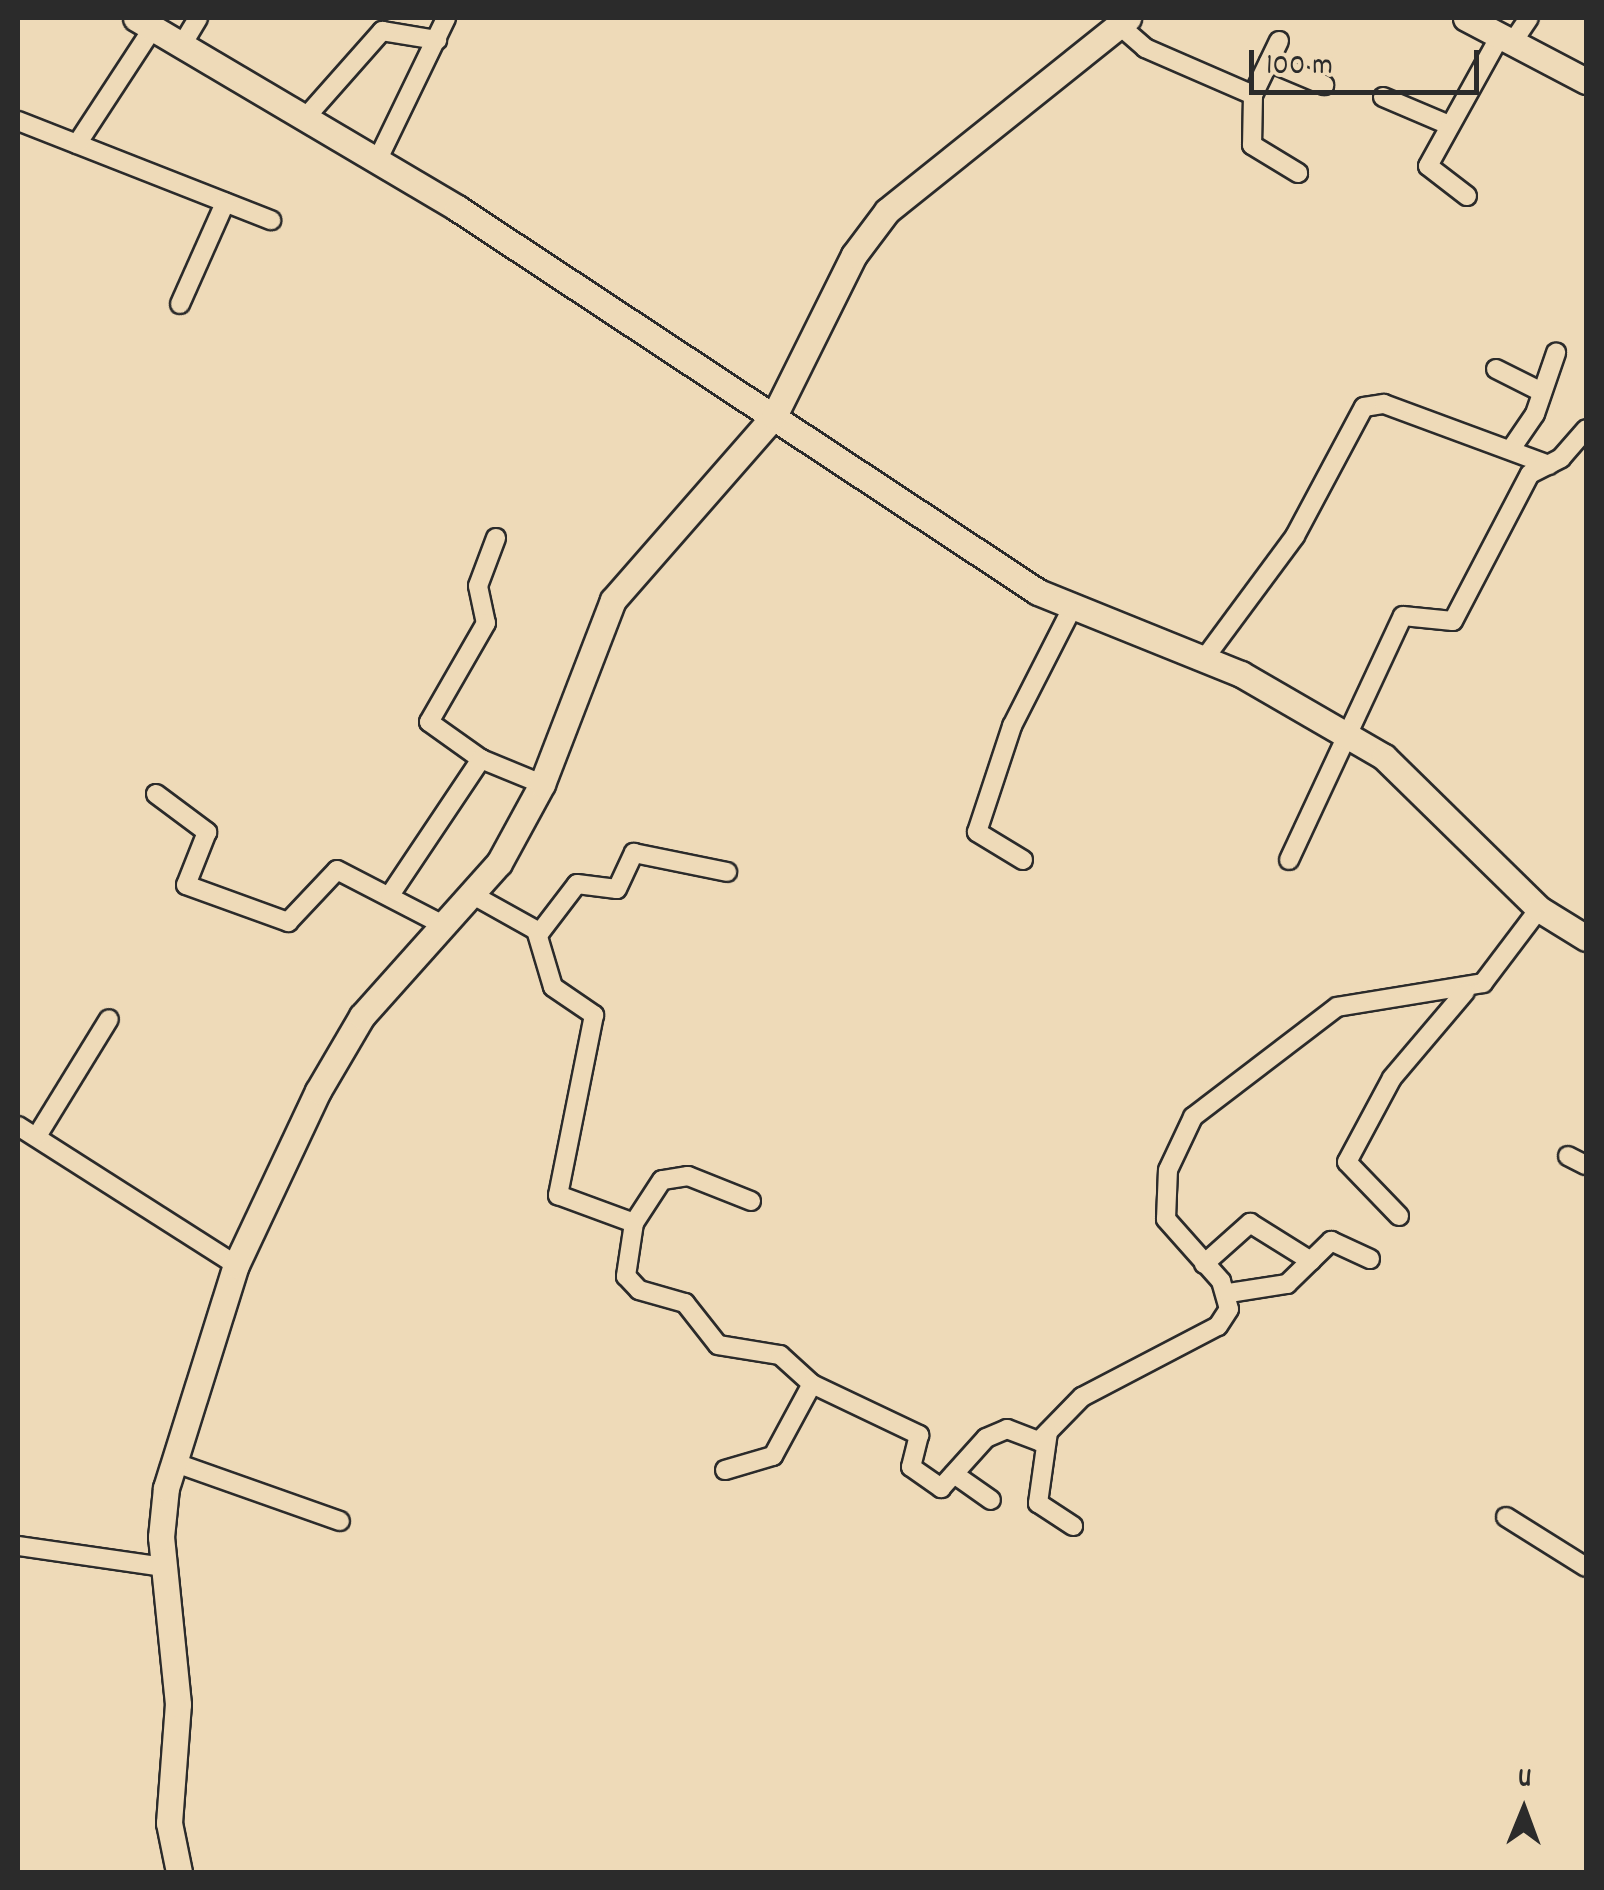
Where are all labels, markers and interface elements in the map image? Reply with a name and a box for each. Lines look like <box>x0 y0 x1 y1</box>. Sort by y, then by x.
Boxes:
scale bar <box>1254 30 1484 92</box>
text: 100 m <box>1266 46 1333 89</box>
north arrow <box>1474 1760 1574 1860</box>
text: U <box>1517 1760 1532 1800</box>

